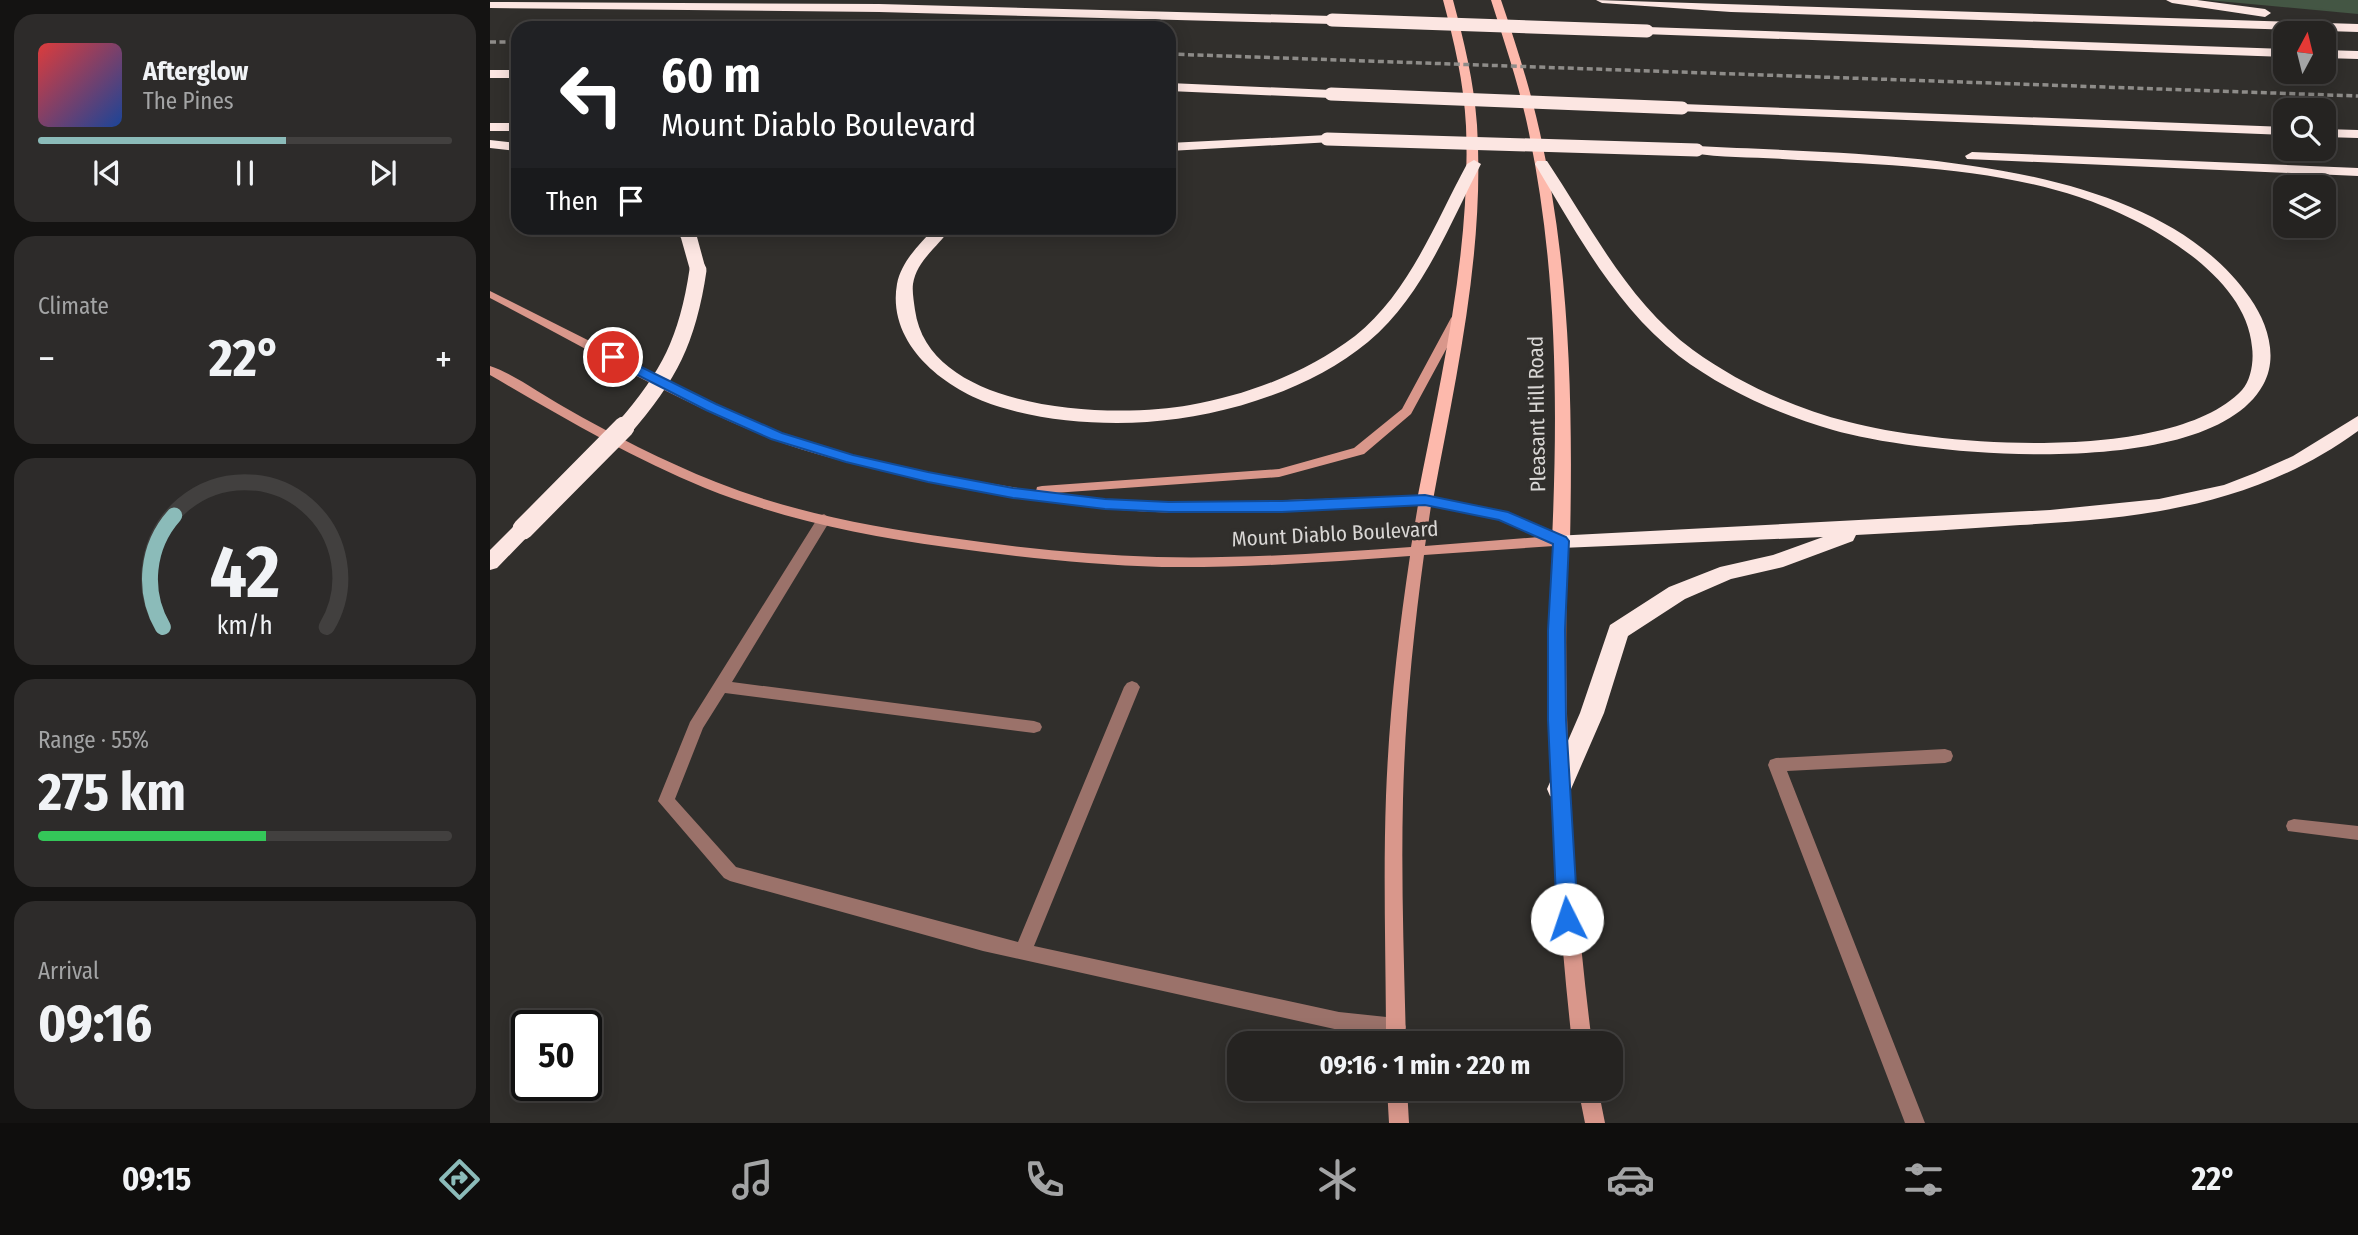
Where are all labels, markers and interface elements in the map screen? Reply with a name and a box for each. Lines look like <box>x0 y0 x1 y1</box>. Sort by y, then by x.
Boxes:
north arrow <box>2273 21 2336 84</box>
map controls <box>2273 21 2336 238</box>
text: 60 m <box>661 46 761 105</box>
icon: left <box>546 49 637 140</box>
text: Afterglow <box>143 56 248 87</box>
text: The Pines <box>143 87 234 115</box>
button: search <box>2273 98 2336 161</box>
text: Mount Diablo Boulevard <box>661 106 976 144</box>
icon: previous <box>88 154 126 192</box>
icon: pause <box>226 154 264 192</box>
icon: next <box>364 154 402 192</box>
button: layers <box>2273 175 2336 238</box>
icon: arrive <box>612 182 650 220</box>
text: Then <box>546 186 598 217</box>
text: Climate <box>38 292 109 320</box>
text: 22° <box>209 327 281 390</box>
pin <box>583 327 643 387</box>
text: − <box>38 336 55 382</box>
text: + <box>435 336 452 382</box>
street label: Pleasant Hill Road <box>1523 336 1551 492</box>
icon: arrive <box>594 338 632 376</box>
street label: Mount Diablo Boulevard <box>1231 516 1439 552</box>
text: 42 <box>210 530 280 617</box>
text: km/h <box>217 611 273 641</box>
text: Range · 55% <box>38 726 149 754</box>
text: 275 km <box>38 761 186 824</box>
position arrow <box>1530 882 1604 956</box>
text: Arrival <box>38 957 99 985</box>
text: 09:16 <box>38 992 152 1055</box>
speed limit sign: 50 <box>511 1010 602 1101</box>
text: 09:16 · 1 min · 220 m <box>1320 1050 1530 1081</box>
icon: directions <box>435 1155 484 1204</box>
icon: music <box>728 1155 777 1204</box>
icon: phone <box>1020 1155 1069 1204</box>
icon: climate <box>1313 1155 1362 1204</box>
icon: car <box>1606 1155 1655 1204</box>
icon: filters <box>1899 1155 1948 1204</box>
text: 09:15 <box>122 1160 191 1198</box>
text: 22° <box>2191 1160 2236 1198</box>

